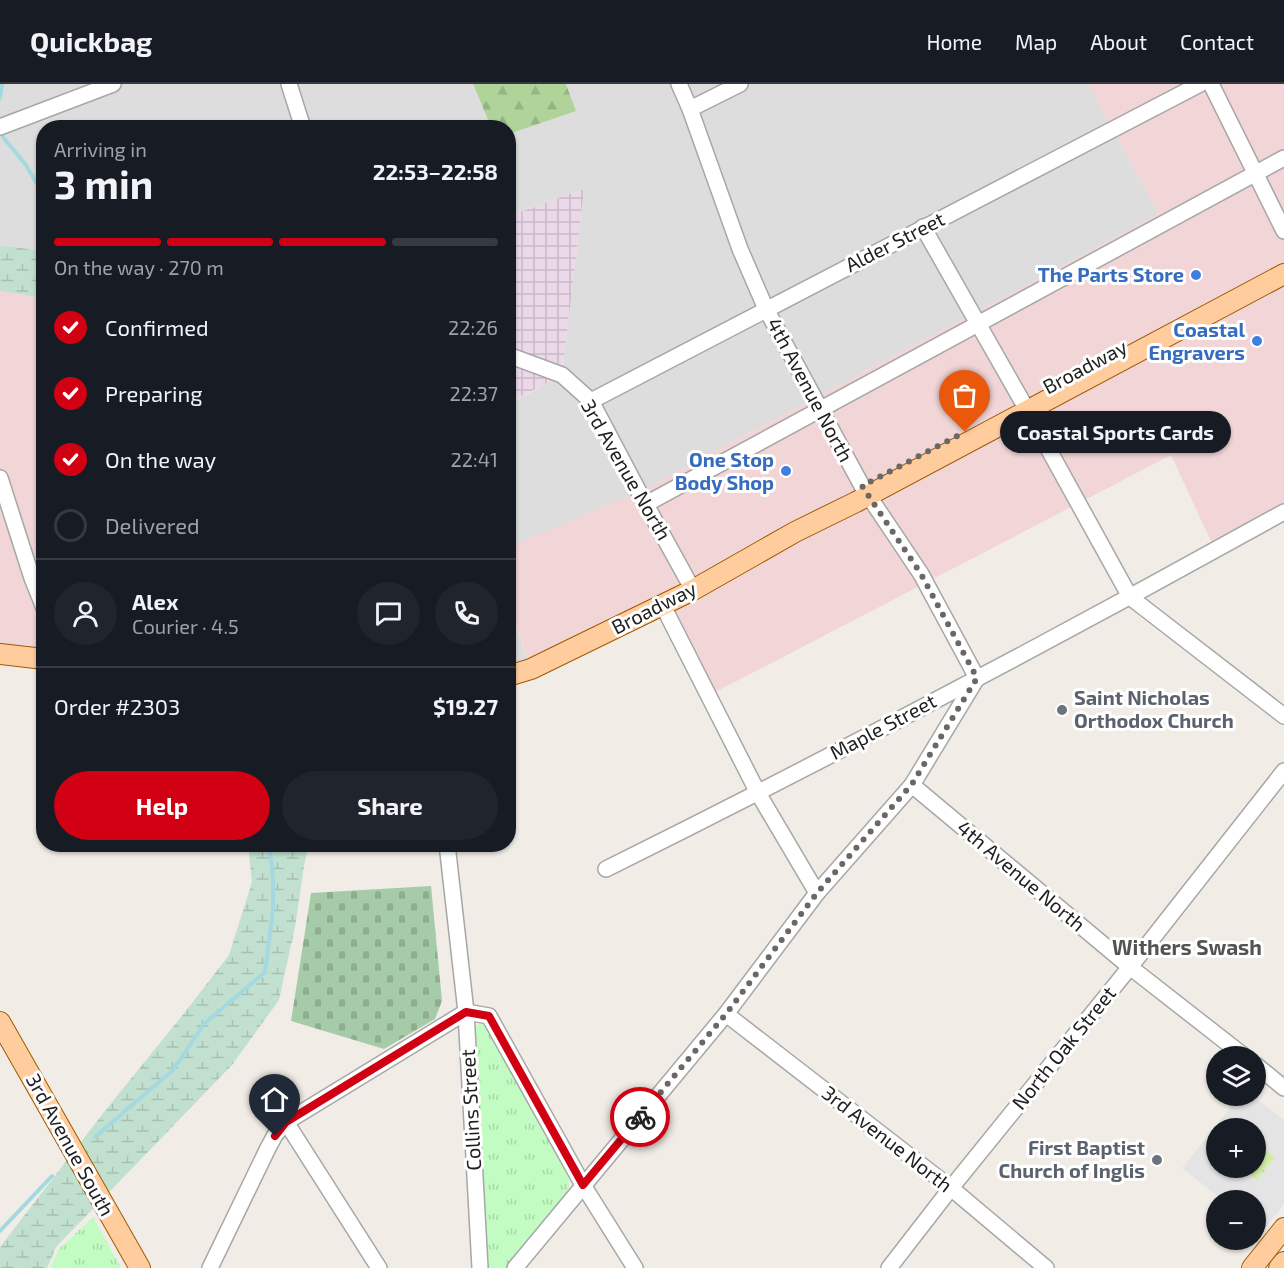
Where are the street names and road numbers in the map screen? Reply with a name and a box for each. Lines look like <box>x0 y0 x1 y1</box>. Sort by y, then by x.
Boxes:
street label: Alder Street <box>841 206 949 276</box>
street label: 4th Avenue North <box>763 313 859 466</box>
street label: Broadway <box>1038 334 1131 398</box>
street label: 3rd Avenue North <box>577 395 677 544</box>
street label: Broadway <box>607 575 700 639</box>
street label: Maple Street <box>825 688 940 764</box>
street label: 4th Avenue North <box>953 815 1091 936</box>
street label: North Oak Street <box>1006 981 1120 1114</box>
street label: Collins Street <box>455 1048 485 1171</box>
street label: 3rd Avenue South <box>22 1069 120 1220</box>
street label: 3rd Avenue North <box>818 1080 957 1196</box>

